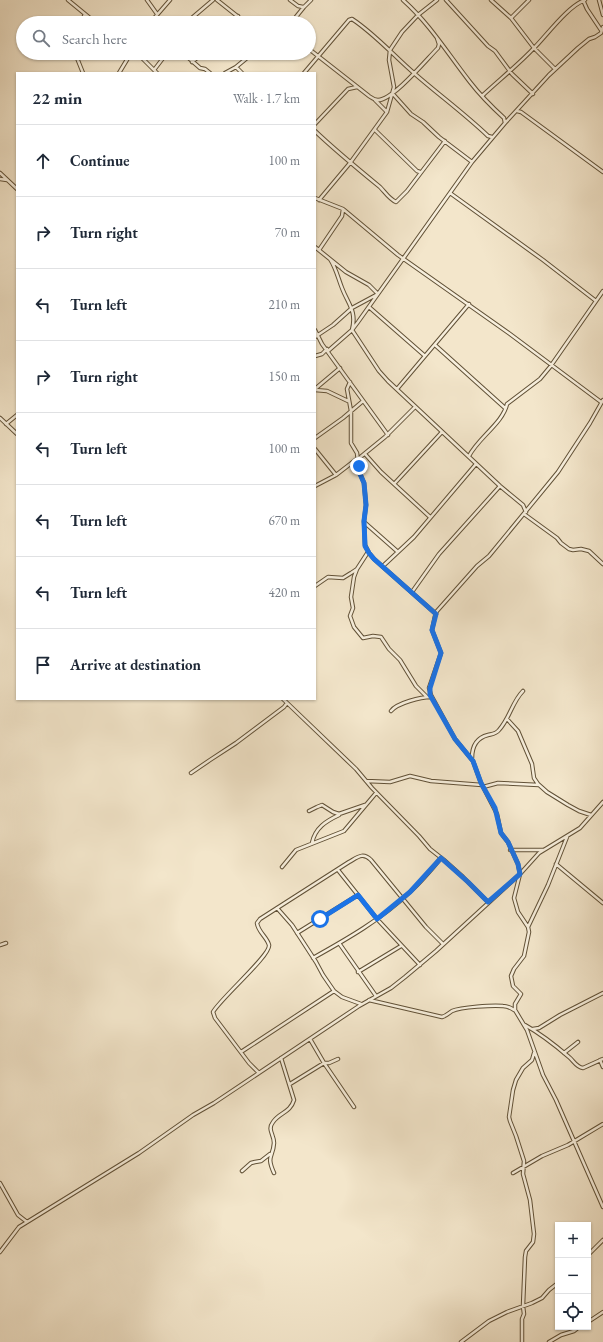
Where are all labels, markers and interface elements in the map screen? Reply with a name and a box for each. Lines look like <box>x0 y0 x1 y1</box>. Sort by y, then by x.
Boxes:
search box <box>16 16 316 60</box>
icon: search <box>30 27 52 49</box>
text: Search here <box>62 29 127 48</box>
text: 22 min <box>32 87 82 109</box>
text: Walk · 1.7 km <box>233 90 300 107</box>
icon: ahead <box>32 150 54 172</box>
text: Continue <box>70 151 130 170</box>
text: 100 m <box>269 152 300 169</box>
icon: right <box>32 222 54 244</box>
text: Turn right <box>70 223 138 242</box>
text: 70 m <box>275 224 300 241</box>
icon: left <box>32 294 54 316</box>
text: Turn left <box>70 295 127 314</box>
text: 210 m <box>269 296 300 313</box>
icon: right <box>32 366 54 388</box>
text: Turn right <box>70 367 138 386</box>
text: 150 m <box>269 368 300 385</box>
icon: left <box>32 438 54 460</box>
text: Turn left <box>70 439 127 458</box>
text: 100 m <box>269 440 300 457</box>
route end <box>350 457 368 475</box>
icon: left <box>32 510 54 532</box>
text: Turn left <box>70 511 127 530</box>
text: 670 m <box>269 512 300 529</box>
icon: left <box>32 582 54 604</box>
text: Turn left <box>70 583 127 602</box>
text: 420 m <box>269 584 300 601</box>
icon: arrive <box>32 654 54 676</box>
text: Arrive at destination <box>70 655 201 674</box>
route start <box>311 910 329 928</box>
map controls <box>555 1222 591 1330</box>
button: + <box>555 1222 591 1258</box>
button: − <box>555 1258 591 1294</box>
button: locate <box>555 1294 591 1330</box>

